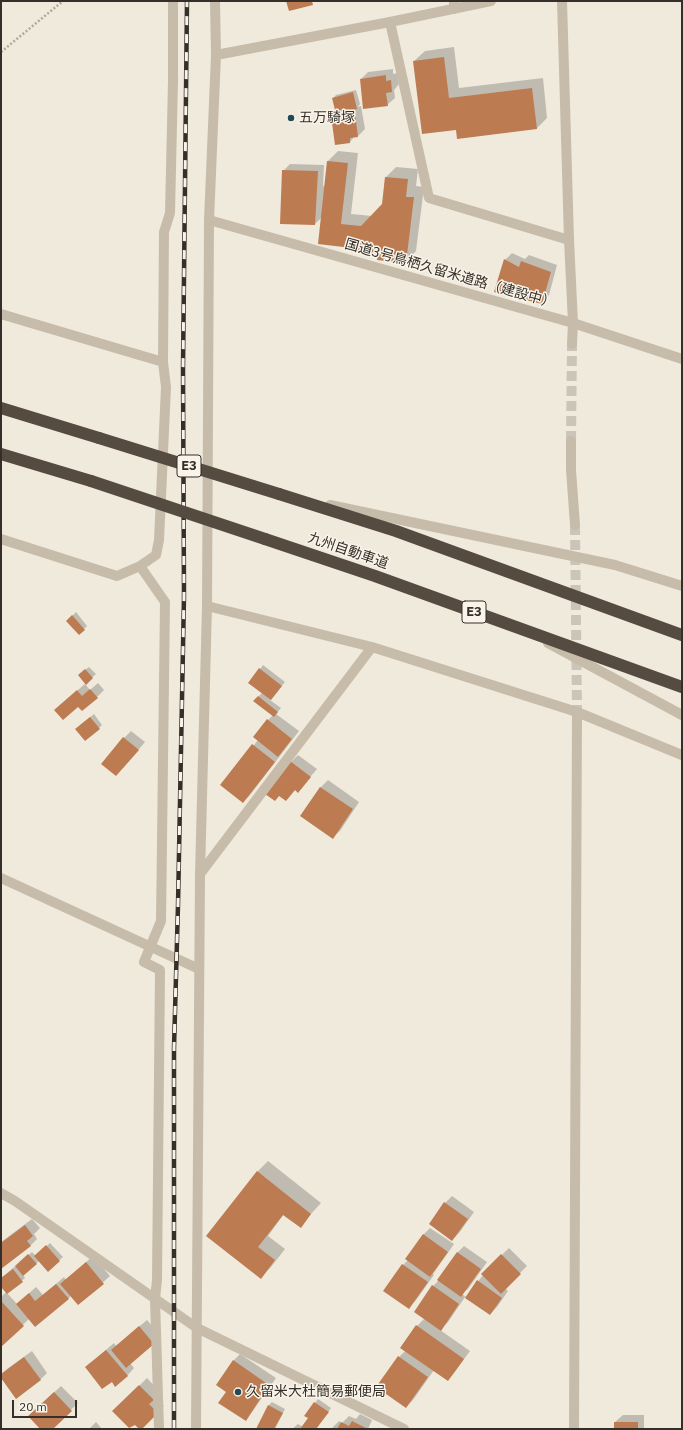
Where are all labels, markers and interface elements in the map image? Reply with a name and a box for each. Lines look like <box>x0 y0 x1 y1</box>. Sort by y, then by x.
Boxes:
place label: 五万騎塚 <box>299 110 355 126</box>
marker: 五万騎塚 <box>286 113 296 123</box>
street label: 国道3号鳥栖久留米道路（建設中） <box>343 236 557 312</box>
road number: E3 <box>177 455 201 477</box>
street label: 九州自動車道 <box>306 529 390 573</box>
road number: E3 <box>462 601 486 623</box>
place label: 久留米大杜簡易郵便局 <box>246 1384 386 1400</box>
marker: 久留米大杜簡易郵便局 <box>233 1387 243 1397</box>
scale bar <box>14 1392 79 1418</box>
text: 20 m <box>19 1399 47 1414</box>

